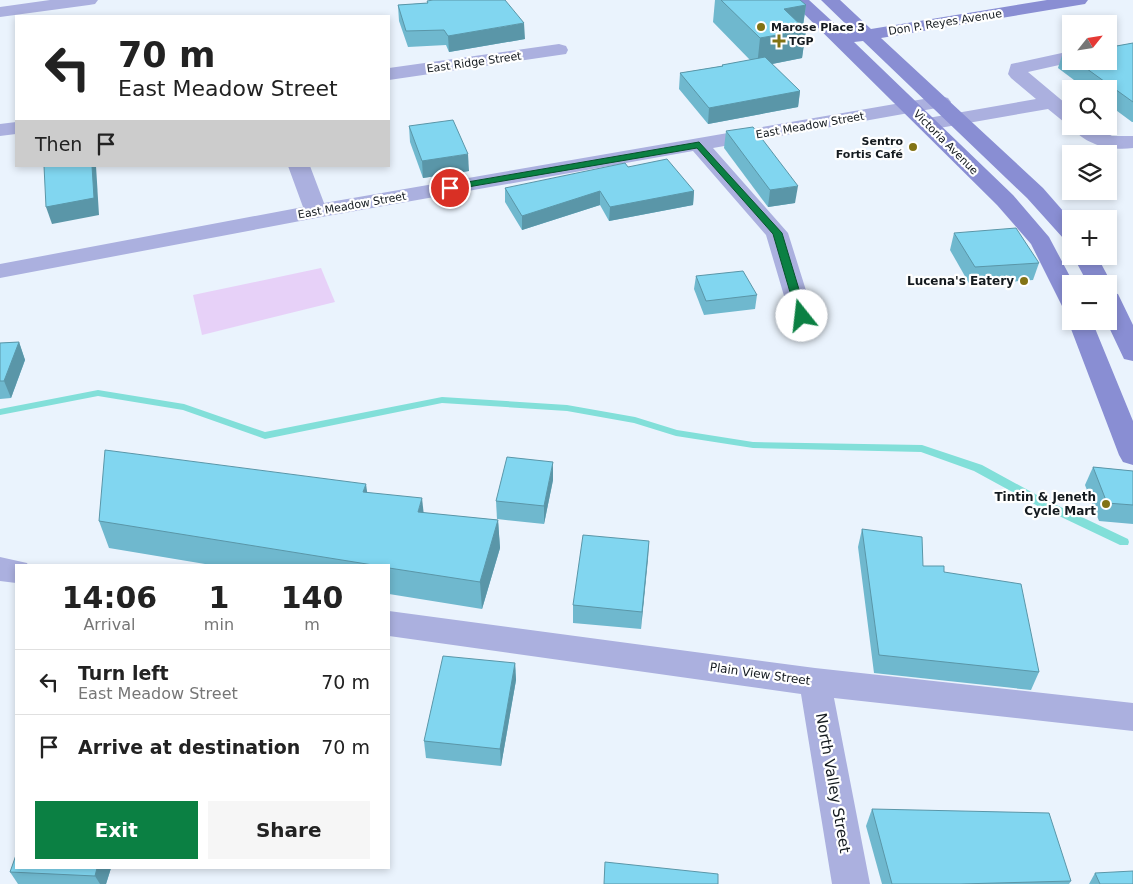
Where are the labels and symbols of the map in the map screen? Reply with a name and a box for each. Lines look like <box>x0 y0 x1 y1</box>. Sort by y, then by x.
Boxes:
street label: Don P. Reyes Avenue <box>887 7 1003 38</box>
north arrow <box>1062 15 1118 70</box>
marker: Marose Place 3 <box>755 21 767 33</box>
place label: Marose Place 3 <box>771 21 865 34</box>
marker: TGP <box>773 35 785 47</box>
place label: TGP <box>789 35 814 48</box>
street label: East Ridge Street <box>426 49 523 76</box>
street label: Victoria Avenue <box>911 107 981 178</box>
street label: East Meadow Street <box>755 109 866 141</box>
place label: Sentro Fortis Café <box>836 135 903 161</box>
marker: Sentro Fortis Café <box>907 141 919 153</box>
pin <box>429 167 471 209</box>
street label: East Meadow Street <box>297 189 408 221</box>
place label: Lucena's Eatery <box>907 274 1014 288</box>
marker: Lucena's Eatery <box>1018 275 1030 287</box>
position arrow <box>775 289 827 341</box>
place label: Tintin & Jeneth Cycle Mart <box>994 490 1096 518</box>
marker: Tintin & Jeneth Cycle Mart <box>1100 498 1112 510</box>
street label: Plain View Street <box>709 660 811 688</box>
street label: North Valley Street <box>812 712 854 855</box>

